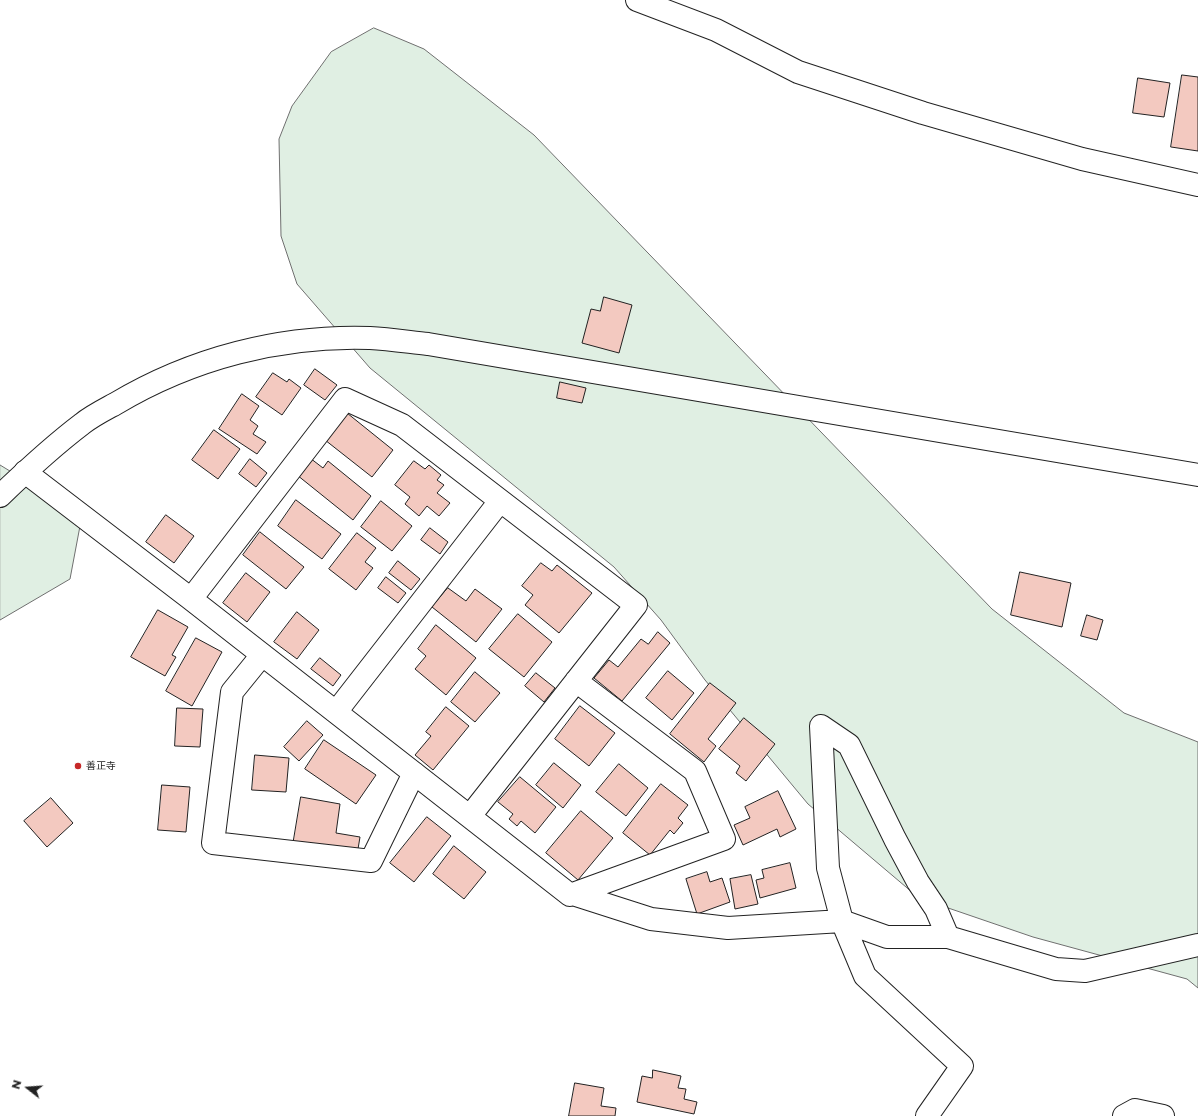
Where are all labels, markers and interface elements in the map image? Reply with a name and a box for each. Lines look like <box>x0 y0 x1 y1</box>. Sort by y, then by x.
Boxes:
place label: 善正寺 <box>86 760 116 772</box>
marker: 善正寺 <box>73 761 83 771</box>
north arrow <box>8 1068 48 1108</box>
text: N <box>9 1078 25 1091</box>

